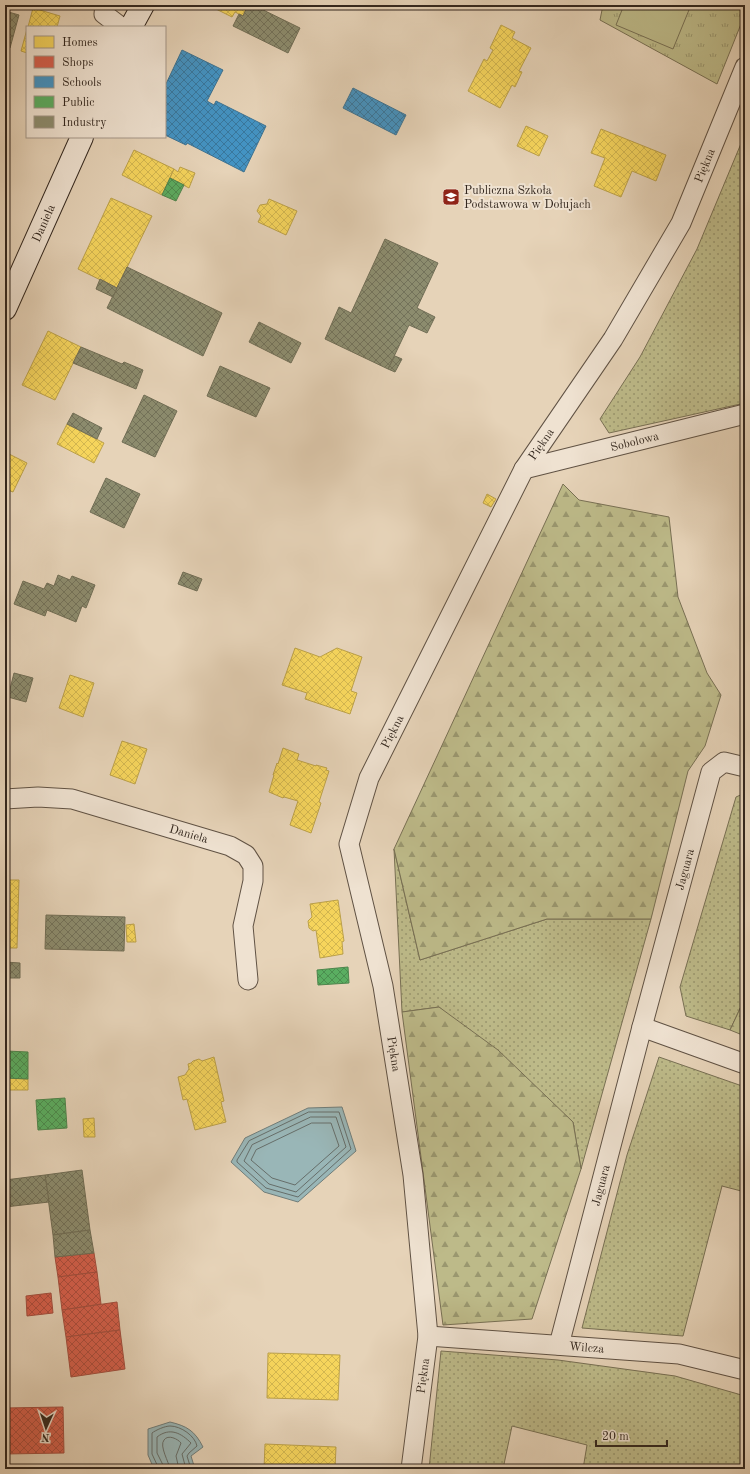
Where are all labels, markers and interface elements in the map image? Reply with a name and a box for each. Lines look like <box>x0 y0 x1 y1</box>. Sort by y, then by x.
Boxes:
legend <box>26 26 166 138</box>
text: Homes <box>62 37 98 49</box>
text: Shops <box>62 57 93 69</box>
text: Schools <box>62 77 102 89</box>
text: Public <box>62 97 94 109</box>
text: Industry <box>62 117 107 129</box>
street label: Piękna <box>693 147 718 185</box>
place label: Publiczna Szkoła Podstawowa w Dołujach <box>464 185 591 211</box>
school or university icon: Publiczna Szkoła Podstawowa w Dołujach <box>441 187 461 207</box>
street label: Daniela <box>31 203 58 244</box>
street label: Piękna <box>527 427 557 463</box>
street label: Sobolowa <box>609 431 660 454</box>
street label: Piękna <box>380 713 407 751</box>
street label: Daniela <box>168 823 209 846</box>
street label: Jaguara <box>674 848 697 891</box>
street label: Piękna <box>384 1036 402 1073</box>
street label: Jaguara <box>591 1164 613 1207</box>
street label: Wilcza <box>569 1341 605 1356</box>
street label: Piękna <box>416 1357 432 1394</box>
north arrow <box>26 1408 66 1448</box>
scale bar <box>596 1422 667 1448</box>
text: N <box>40 1431 50 1442</box>
text: 20 m <box>602 1431 629 1443</box>

